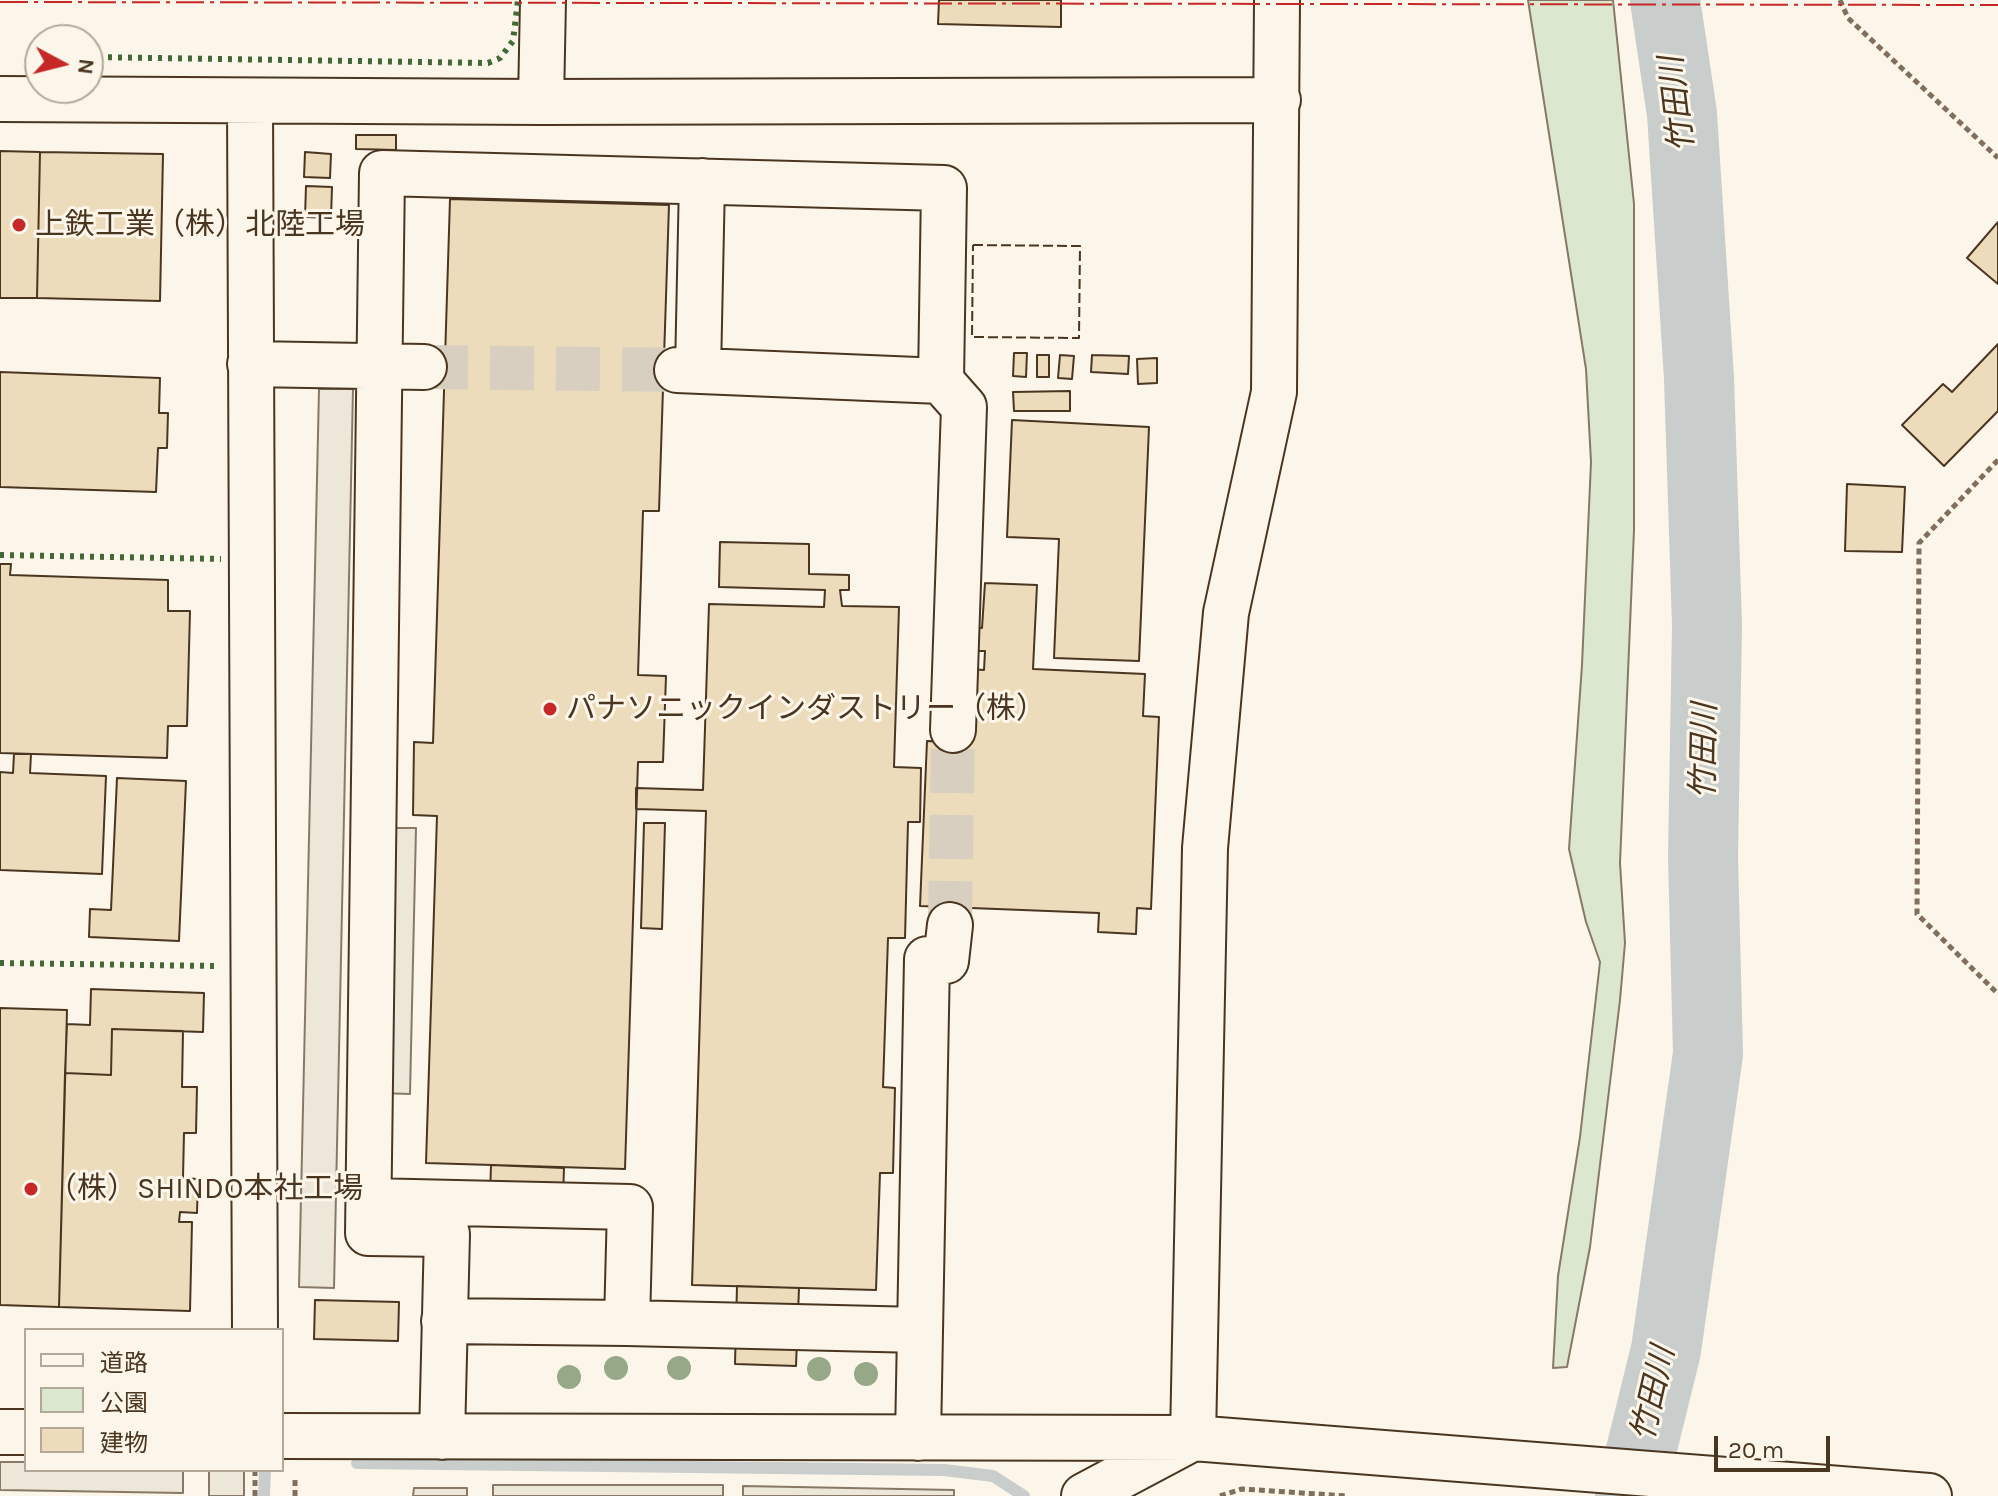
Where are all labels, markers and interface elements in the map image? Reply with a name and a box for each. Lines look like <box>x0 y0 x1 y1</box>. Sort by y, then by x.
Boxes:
north arrow <box>24 24 104 104</box>
water label: 竹田川 <box>1653 54 1703 154</box>
text: N <box>72 57 100 76</box>
place label: 上鉄工業（株）北陸工場 <box>35 207 365 243</box>
marker: 上鉄工業（株）北陸工場 <box>10 216 28 234</box>
place label: パナソニックインダストリー（株） <box>566 691 1046 727</box>
marker: パナソニックインダストリー（株） <box>541 700 559 718</box>
water label: 竹田川 <box>1685 703 1725 799</box>
place label: （株）SHINDO本社工場 <box>47 1171 363 1207</box>
marker: （株）SHINDO本社工場 <box>22 1180 40 1198</box>
legend <box>24 1328 284 1472</box>
water label: 竹田川 <box>1624 1343 1684 1445</box>
text: 道路 <box>100 1349 148 1377</box>
text: 公園 <box>100 1389 148 1417</box>
scale bar <box>1718 1420 1834 1470</box>
text: 建物 <box>100 1429 148 1457</box>
text: 20 m <box>1728 1436 1784 1464</box>

